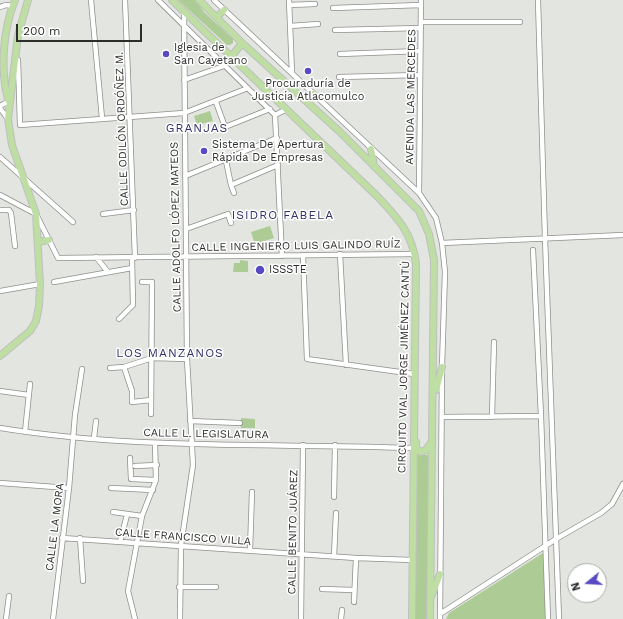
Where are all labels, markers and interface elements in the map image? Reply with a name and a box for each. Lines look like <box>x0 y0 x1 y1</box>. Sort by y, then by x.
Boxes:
scale bar <box>18 16 144 42</box>
text: 200 m <box>23 24 60 38</box>
street label: AVENIDA LAS MERCEDES <box>403 29 419 165</box>
place label: Iglesia de San Cayetano <box>174 41 247 67</box>
marker: Iglesia de San Cayetano <box>161 49 171 59</box>
street label: CALLE ODILÓN ORDÓÑEZ M. <box>113 52 131 206</box>
marker: Procuraduría de Justicia Atlacomulco <box>303 66 313 76</box>
place label: Procuraduría de Justicia Atlacomulco <box>252 77 364 103</box>
district label: GRANJAS <box>166 121 228 135</box>
place label: Sistema De Apertura Rápida De Empresas <box>212 138 324 164</box>
street label: CALLE ADOLFO LÓPEZ MATEOS <box>168 142 184 312</box>
marker: Sistema De Apertura Rápida De Empresas <box>199 146 209 156</box>
district label: ISIDRO FABELA <box>232 208 334 222</box>
street label: CALLE INGENIERO LUIS GALINDO RUÍZ <box>191 238 401 254</box>
street label: CIRCUITO VIAL JORGE JIMÉNEZ CANTÚ <box>396 261 412 473</box>
place label: ISSSTE <box>269 263 307 277</box>
marker: ISSSTE <box>254 264 266 276</box>
district label: LOS MANZANOS <box>116 346 224 360</box>
street label: CALLE L. LEGISLATURA <box>143 426 269 442</box>
street label: CALLE BENITO JUÁREZ <box>285 469 301 595</box>
street label: CALLE LA MORA <box>43 482 67 572</box>
street label: CALLE FRANCISCO VILLA <box>115 526 251 548</box>
north arrow <box>567 563 607 603</box>
text: N <box>569 581 584 592</box>

